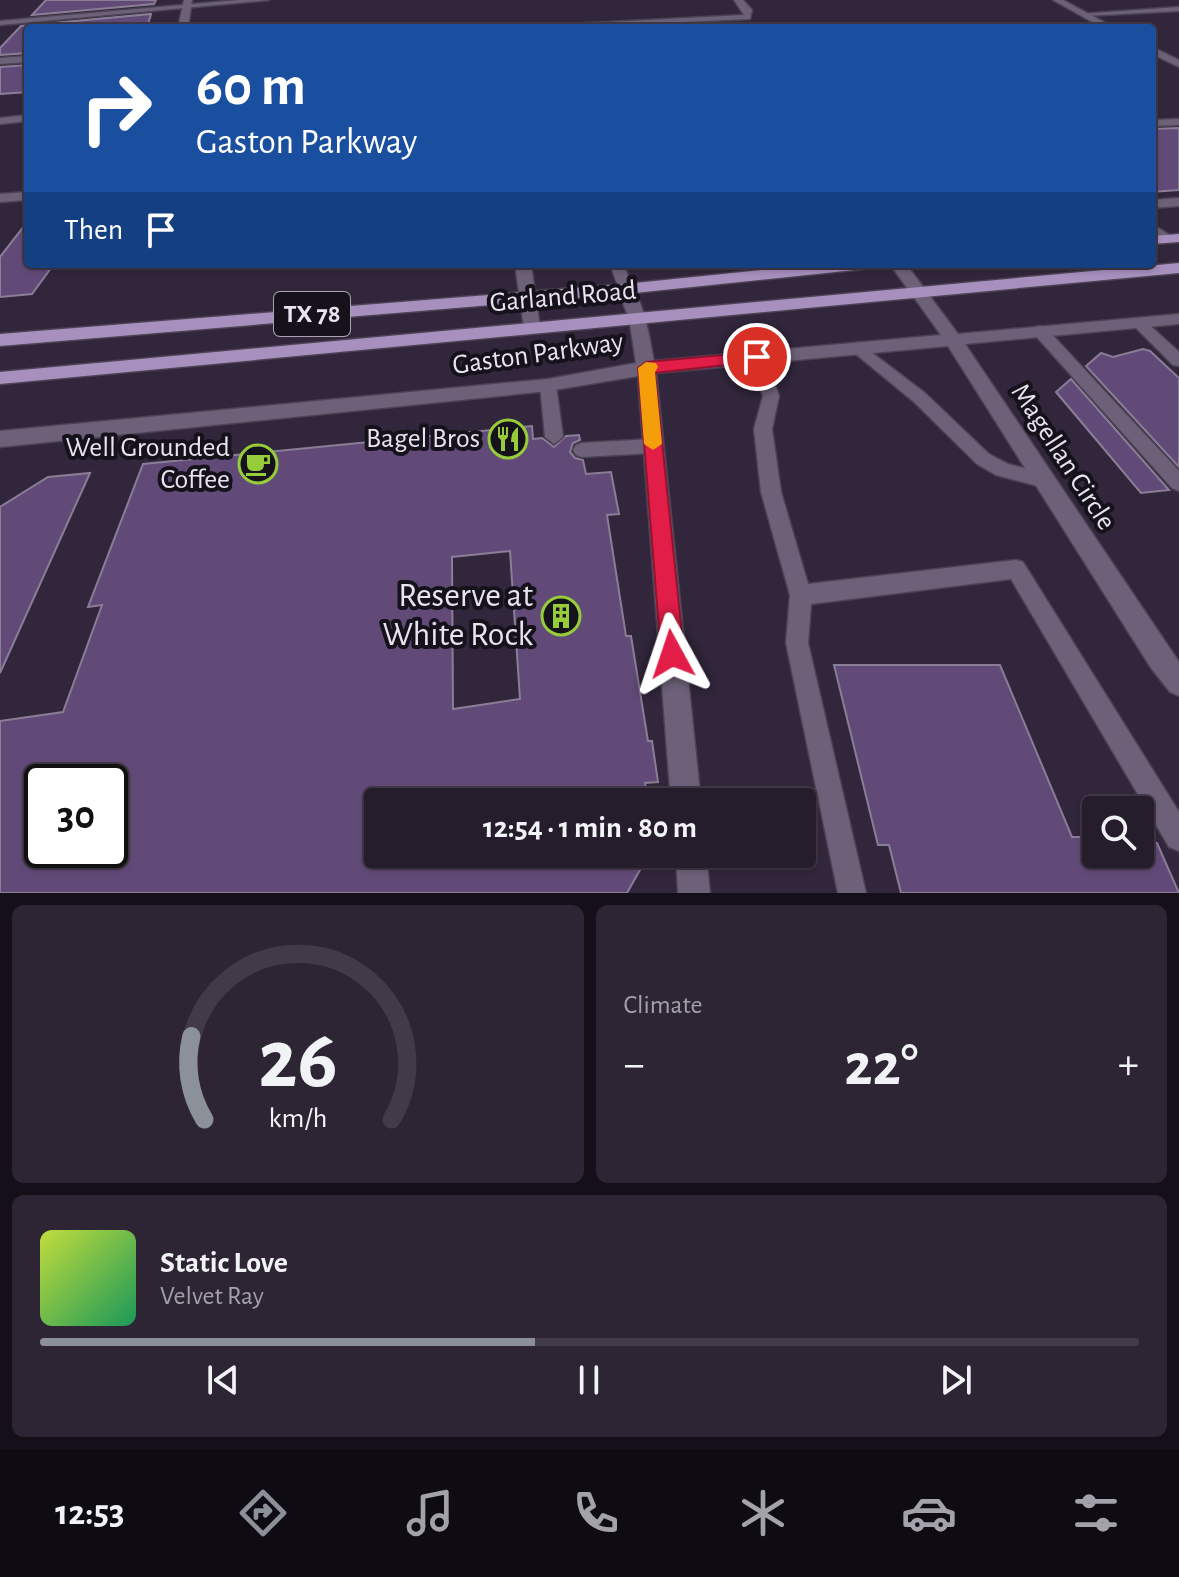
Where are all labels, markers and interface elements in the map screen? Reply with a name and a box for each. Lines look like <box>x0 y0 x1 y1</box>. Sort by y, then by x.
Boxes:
icon: right <box>64 56 168 160</box>
text: 60 m <box>196 59 306 115</box>
text: Gaston Parkway <box>196 124 417 160</box>
icon: arrive <box>139 208 183 252</box>
text: Then <box>64 215 123 245</box>
street label: Garland Road <box>489 277 637 317</box>
road number: TX 78 <box>274 292 350 336</box>
pin <box>723 323 791 391</box>
street label: Gaston Parkway <box>451 328 625 380</box>
icon: arrive <box>735 335 779 379</box>
street label: Magellan Circle <box>1006 379 1120 535</box>
restaurant icon: Bagel Bros <box>487 418 529 460</box>
place label: Bagel Bros <box>366 425 480 453</box>
place label: Well Grounded Coffee <box>65 434 230 494</box>
cafe icon: Well Grounded Coffee <box>237 443 279 485</box>
place label: Reserve at White Rock <box>382 579 533 652</box>
building icon: Reserve at White Rock <box>540 595 582 637</box>
position arrow <box>630 612 714 696</box>
speed limit sign: 30 <box>24 764 128 868</box>
map controls <box>1082 796 1154 868</box>
button: search <box>1082 796 1154 868</box>
text: 12:54 · 1 min · 80 m <box>483 813 697 843</box>
text: Climate <box>624 992 702 1018</box>
text: 26 <box>258 1019 337 1103</box>
text: 22° <box>844 1036 918 1096</box>
text: − <box>624 1043 645 1087</box>
text: + <box>1118 1043 1139 1087</box>
text: km/h <box>268 1104 327 1133</box>
text: Static Love <box>160 1248 288 1278</box>
text: Velvet Ray <box>160 1283 264 1309</box>
icon: previous <box>201 1358 245 1402</box>
icon: pause <box>567 1358 611 1402</box>
icon: next <box>934 1358 978 1402</box>
icon: directions <box>235 1485 291 1541</box>
icon: music <box>402 1485 458 1541</box>
icon: phone <box>568 1485 624 1541</box>
icon: climate <box>735 1485 791 1541</box>
icon: car <box>901 1485 957 1541</box>
icon: filters <box>1068 1485 1124 1541</box>
text: 12:53 <box>55 1495 125 1531</box>

